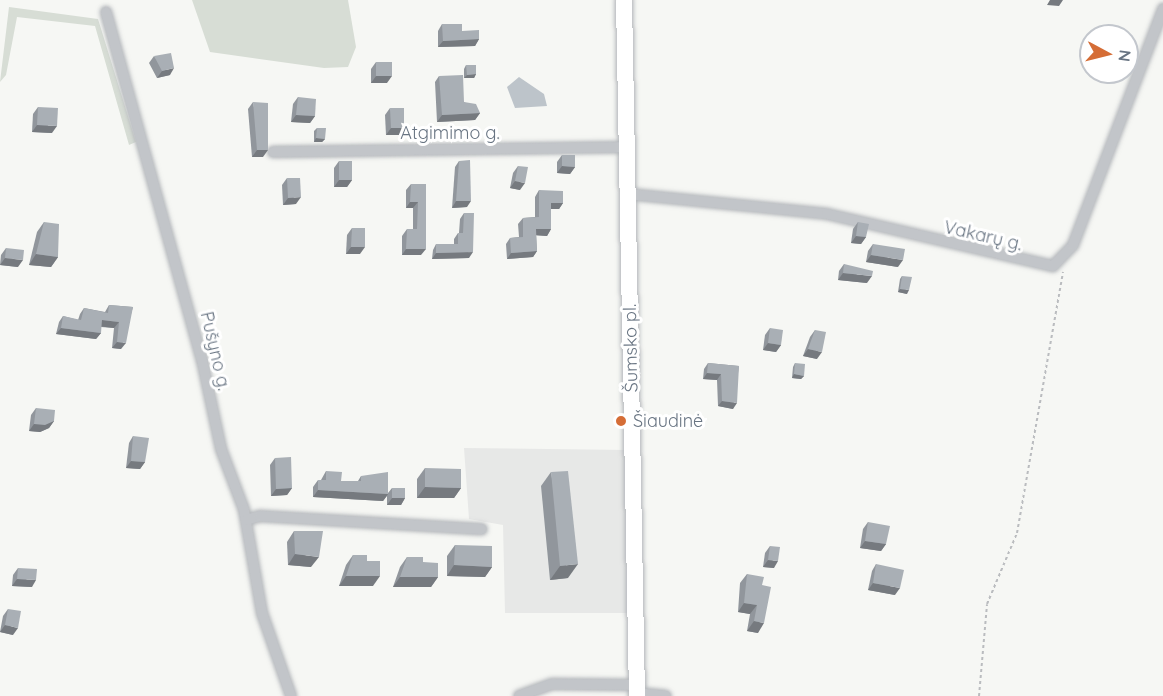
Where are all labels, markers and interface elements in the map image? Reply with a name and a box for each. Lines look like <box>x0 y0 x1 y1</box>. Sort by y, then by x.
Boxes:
north arrow <box>1079 24 1139 84</box>
text: N <box>1114 49 1136 63</box>
street label: Atgimimo g. <box>400 122 500 144</box>
street label: Vakarų g. <box>942 217 1024 255</box>
street label: Šumsko pl. <box>619 304 643 392</box>
street label: Pušyno g. <box>195 309 235 393</box>
place label: Šiaudinė <box>633 410 703 432</box>
marker: Šiaudinė <box>614 414 628 428</box>

